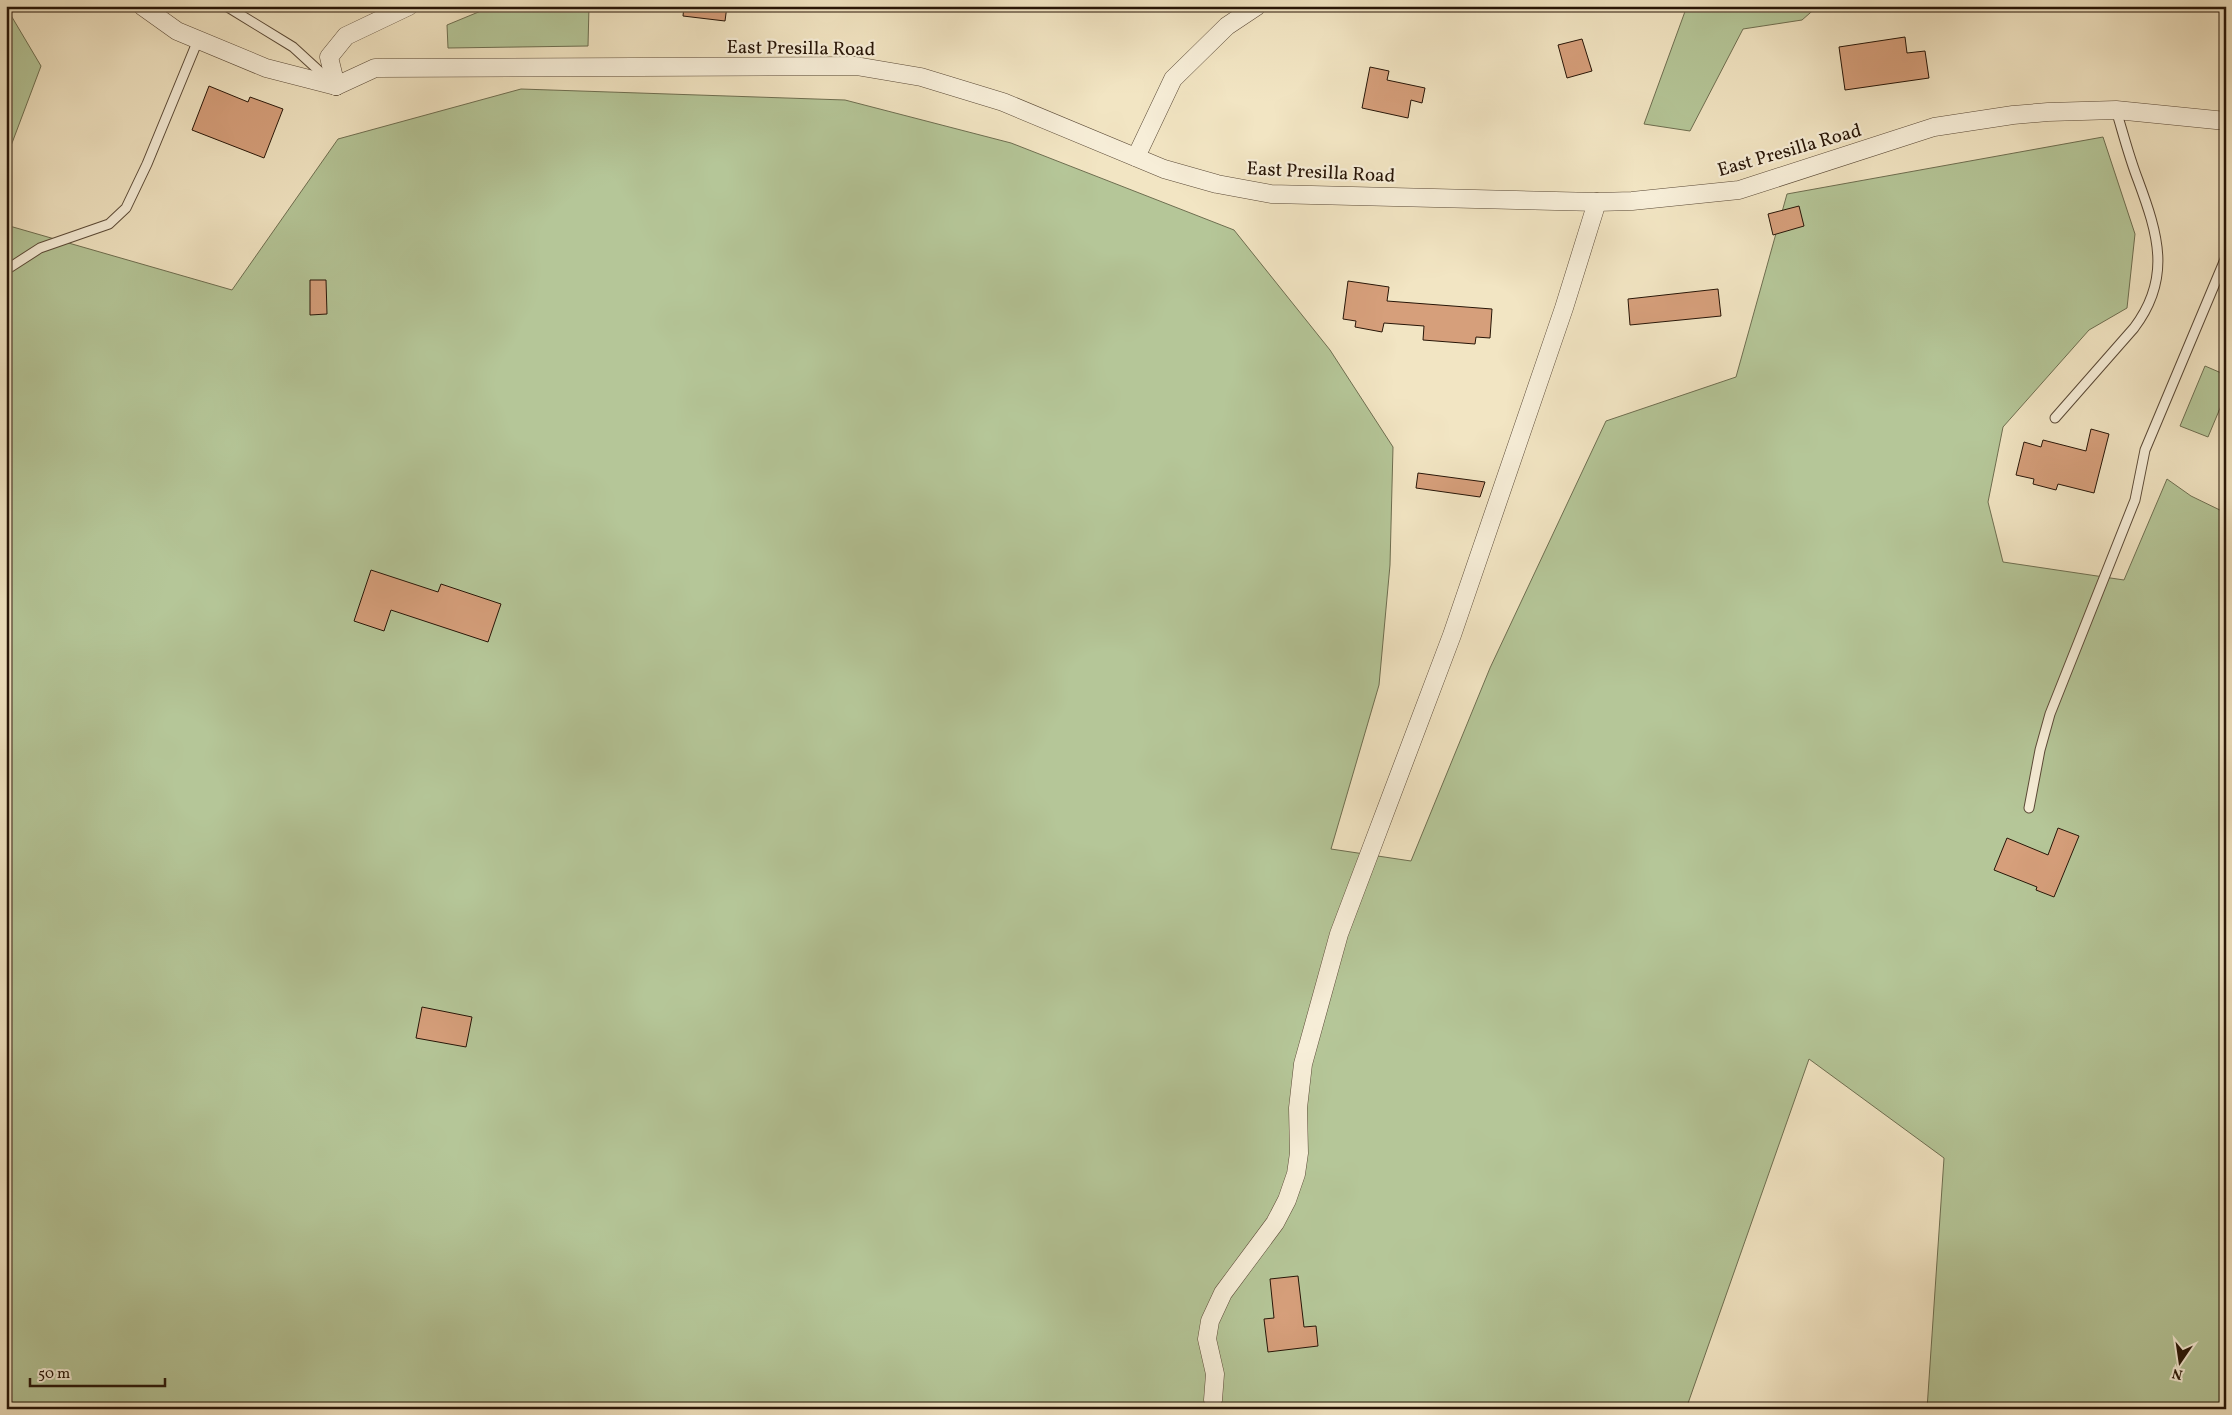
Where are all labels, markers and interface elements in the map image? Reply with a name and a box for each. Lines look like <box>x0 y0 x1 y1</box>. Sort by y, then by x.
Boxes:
street label: East Presilla Road <box>726 35 876 63</box>
street label: East Presilla Road <box>1714 118 1865 184</box>
street label: East Presilla Road <box>1246 156 1396 190</box>
north arrow <box>2154 1338 2204 1388</box>
scale bar <box>30 1355 165 1387</box>
text: N <box>2170 1363 2185 1384</box>
text: 50 m <box>38 1364 70 1385</box>

